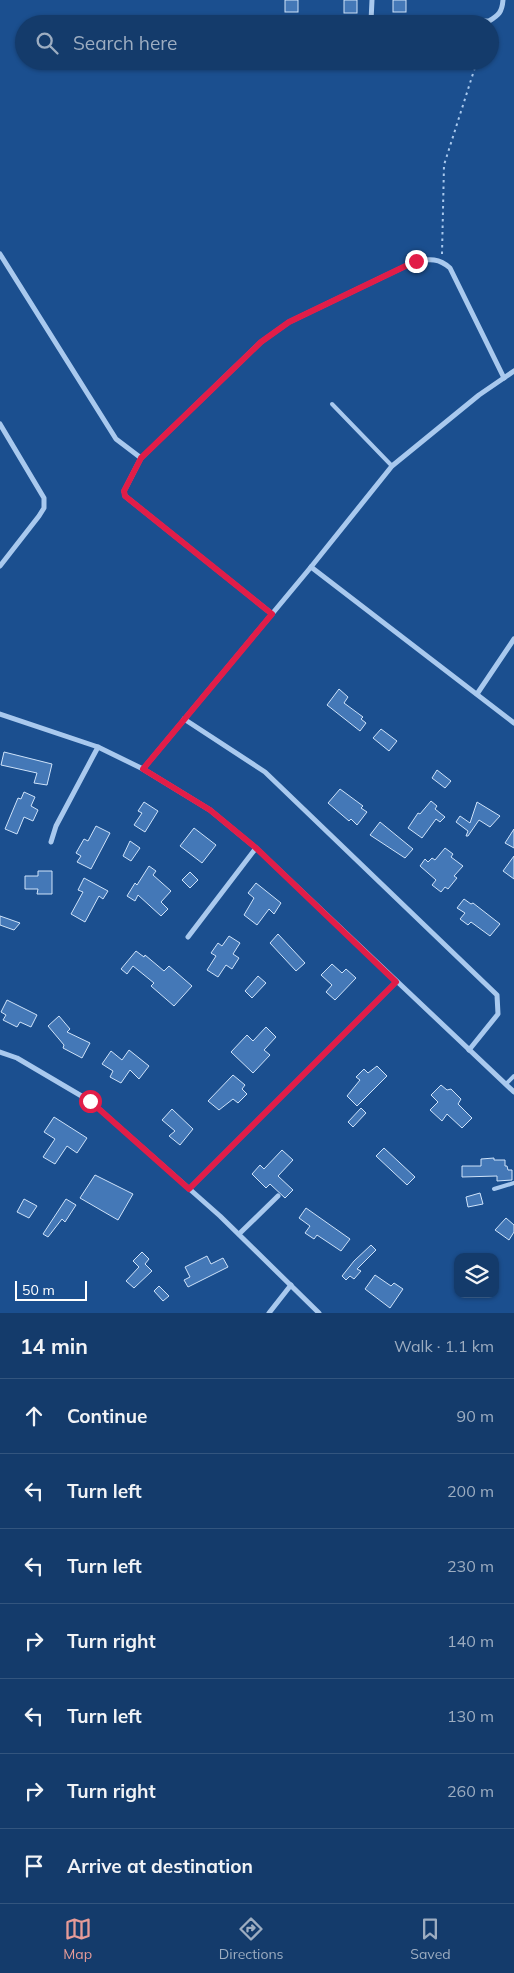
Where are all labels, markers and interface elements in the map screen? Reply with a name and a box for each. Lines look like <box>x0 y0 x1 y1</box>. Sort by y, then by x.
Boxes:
search box <box>15 15 499 70</box>
icon: search <box>33 29 61 57</box>
text: Search here <box>73 31 177 55</box>
route end <box>405 250 428 273</box>
route start <box>79 1090 102 1113</box>
map controls <box>454 1253 499 1298</box>
button: layers <box>454 1253 499 1298</box>
scale bar <box>15 1278 88 1301</box>
text: 50 m <box>22 1281 55 1299</box>
text: 14 min <box>20 1333 88 1359</box>
text: Walk · 1.1 km <box>394 1336 494 1356</box>
icon: ahead <box>20 1402 48 1430</box>
text: Continue <box>67 1404 147 1428</box>
text: 90 m <box>457 1406 494 1426</box>
icon: left <box>20 1477 48 1505</box>
text: Turn left <box>67 1479 142 1503</box>
text: 200 m <box>447 1481 494 1501</box>
icon: left <box>20 1552 48 1580</box>
text: Turn left <box>67 1554 142 1578</box>
text: 230 m <box>447 1556 494 1576</box>
icon: right <box>20 1627 48 1655</box>
text: Turn right <box>67 1629 156 1653</box>
text: 140 m <box>447 1631 494 1651</box>
icon: left <box>20 1702 48 1730</box>
text: Turn left <box>67 1704 142 1728</box>
text: 130 m <box>447 1706 494 1726</box>
icon: right <box>20 1777 48 1805</box>
text: Turn right <box>67 1779 156 1803</box>
text: 260 m <box>447 1781 494 1801</box>
icon: arrive <box>20 1852 48 1880</box>
text: Arrive at destination <box>67 1854 253 1878</box>
tab: Map <box>63 1915 92 1963</box>
tab: Directions <box>219 1915 284 1963</box>
tab: Saved <box>410 1915 451 1963</box>

